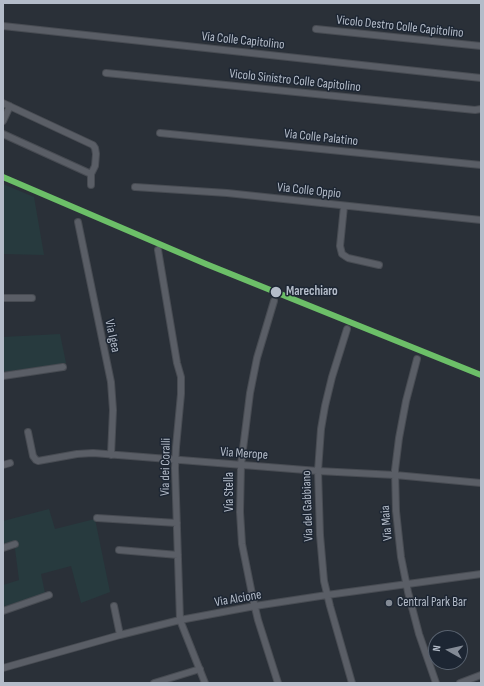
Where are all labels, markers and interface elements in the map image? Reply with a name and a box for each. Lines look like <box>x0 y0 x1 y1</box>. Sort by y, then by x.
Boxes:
street label: Vicolo Destro Colle Capitolino <box>336 13 464 41</box>
street label: Via Colle Capitolino <box>201 29 285 53</box>
street label: Vicolo Sinistro Colle Capitolino <box>228 66 362 96</box>
street label: Via Colle Palatino <box>283 126 359 150</box>
street label: Via Colle Oppio <box>276 180 342 202</box>
place label: Marechiaro <box>286 284 338 300</box>
marker: Marechiaro <box>269 285 283 299</box>
street label: Via Igea <box>101 318 123 354</box>
street label: Via dei Coralli <box>158 438 174 496</box>
street label: Via Merope <box>220 445 268 463</box>
street label: Via del Gabbiano <box>299 470 317 542</box>
street label: Via Stella <box>222 472 238 512</box>
street label: Via Maia <box>378 505 396 541</box>
street label: Via Alcione <box>213 587 263 611</box>
place label: Central Park Bar <box>397 595 467 611</box>
marker: Central Park Bar <box>384 598 394 608</box>
north arrow <box>428 630 468 670</box>
text: N <box>430 645 443 652</box>

